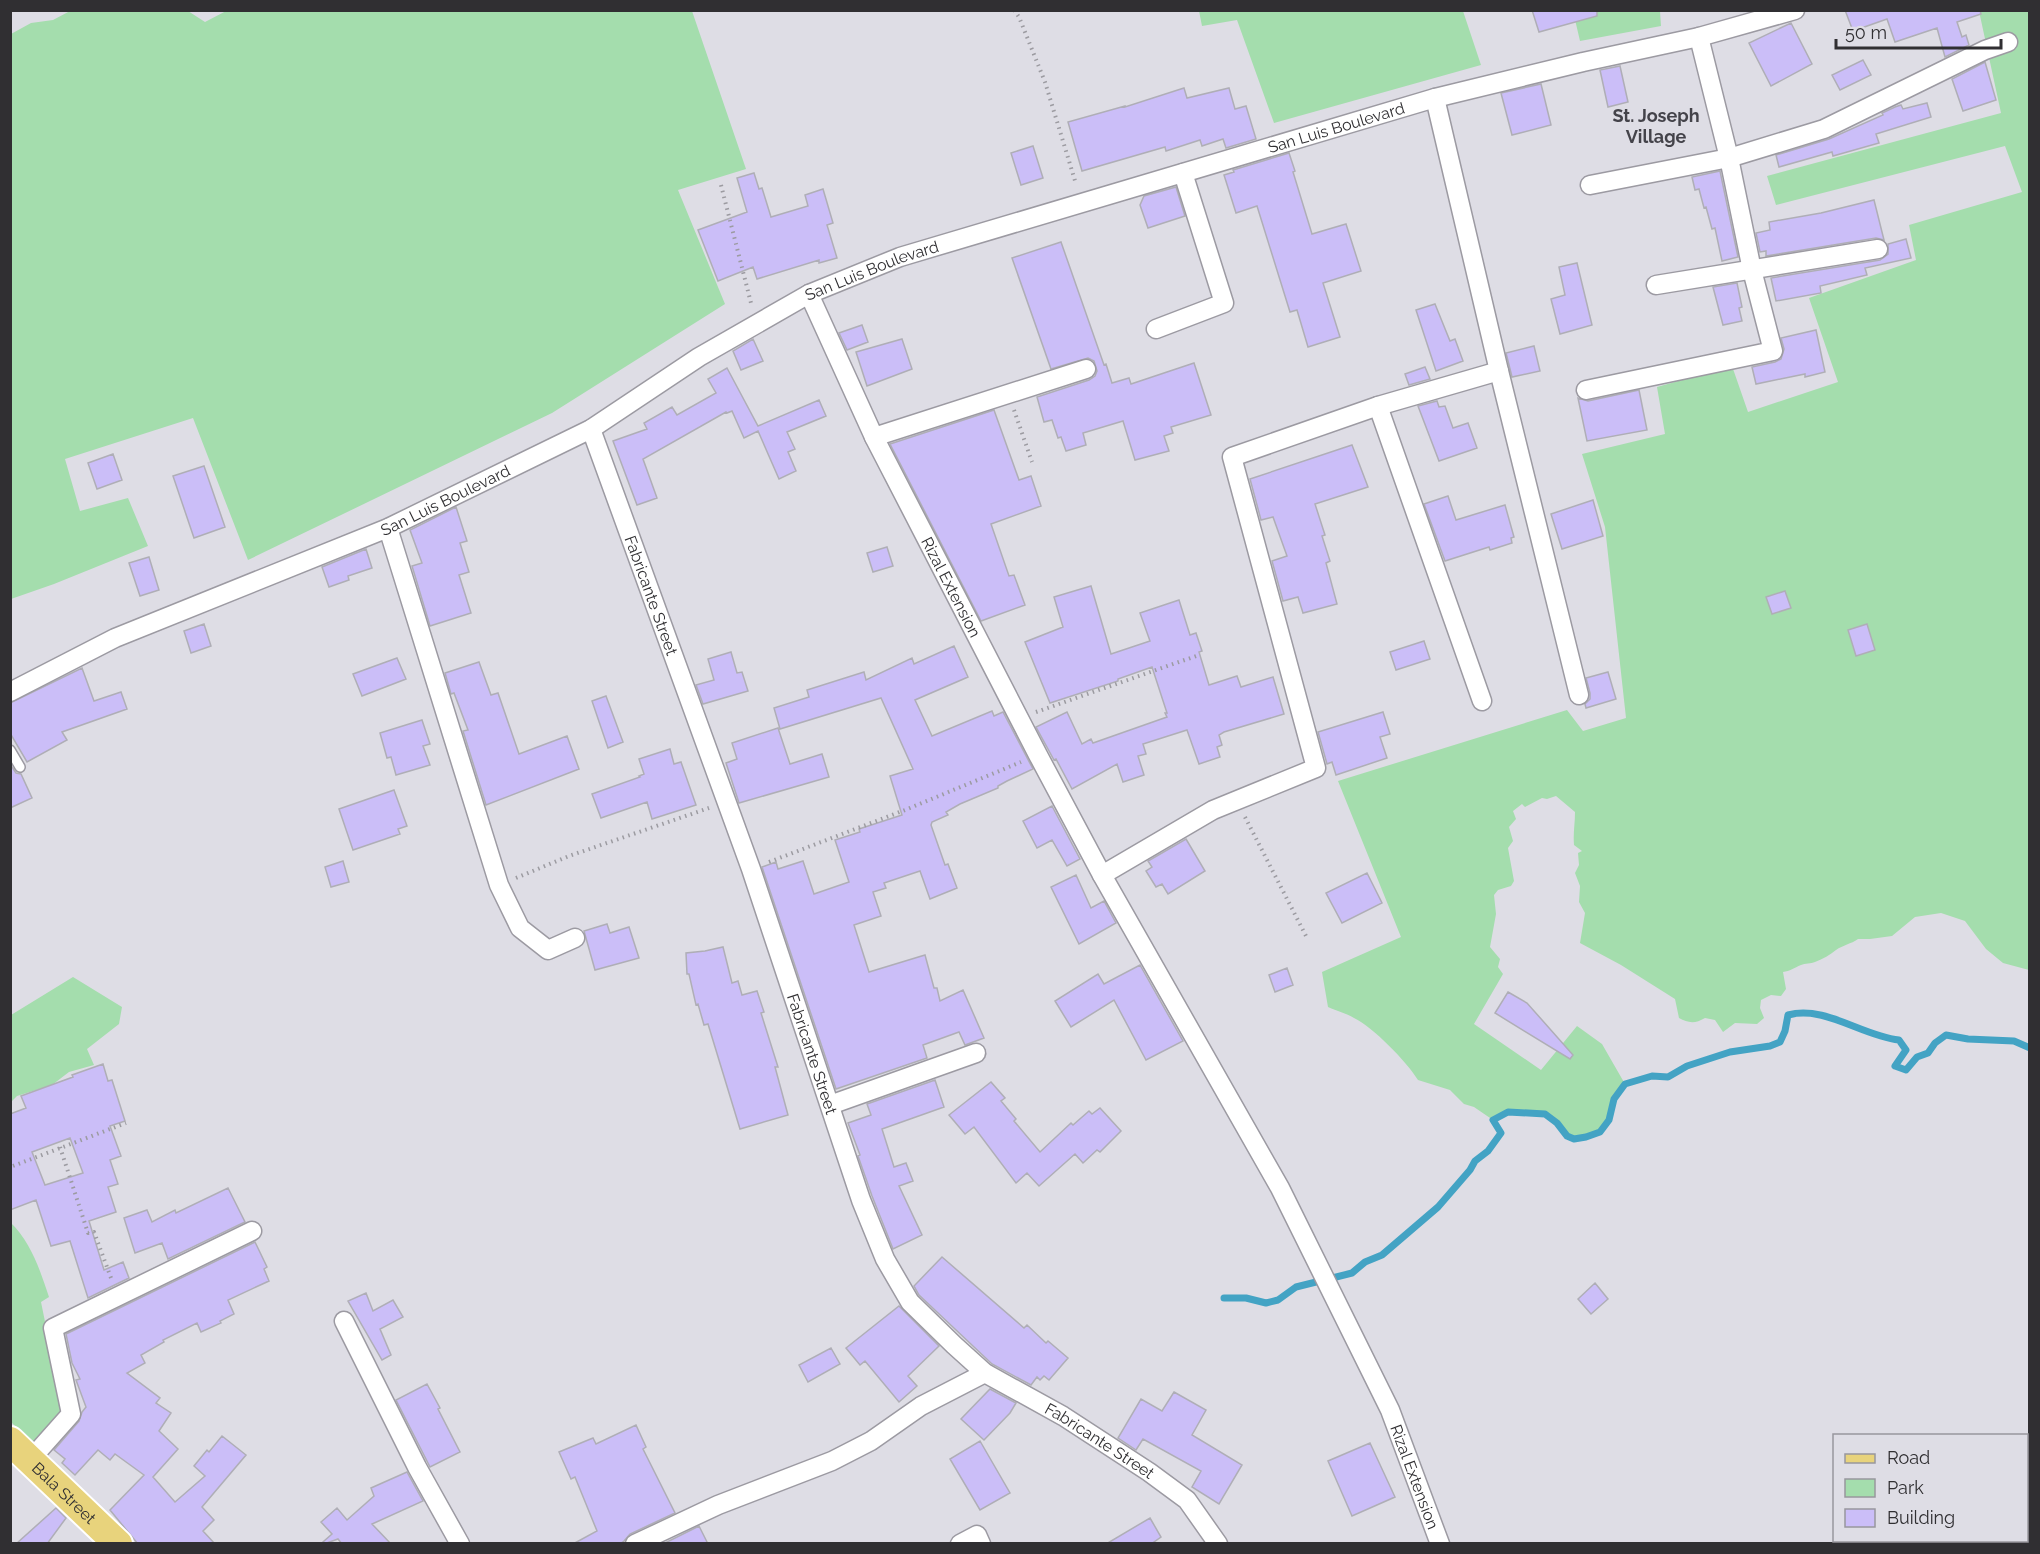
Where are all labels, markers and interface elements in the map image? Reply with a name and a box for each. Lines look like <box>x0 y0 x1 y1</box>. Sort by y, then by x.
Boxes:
scale bar <box>1836 12 2001 50</box>
text: 50 m <box>1845 22 1887 43</box>
street label: San Luis Boulevard <box>1265 98 1407 157</box>
district label: St. Joseph Village <box>1612 105 1700 147</box>
street label: San Luis Boulevard <box>802 237 941 304</box>
street label: San Luis Boulevard <box>378 461 513 540</box>
street label: Fabricante Street <box>621 533 682 658</box>
street label: Rizal Extension <box>918 534 985 641</box>
street label: Fabricante Street <box>784 991 842 1117</box>
street label: Fabricante Street <box>1042 1399 1159 1483</box>
street label: Rizal Extension <box>1387 1422 1443 1532</box>
legend <box>1833 1434 2028 1542</box>
text: Road <box>1887 1447 1930 1468</box>
street label: Bala Street <box>28 1458 101 1528</box>
text: Park <box>1887 1477 1924 1498</box>
text: Building <box>1887 1507 1955 1528</box>

